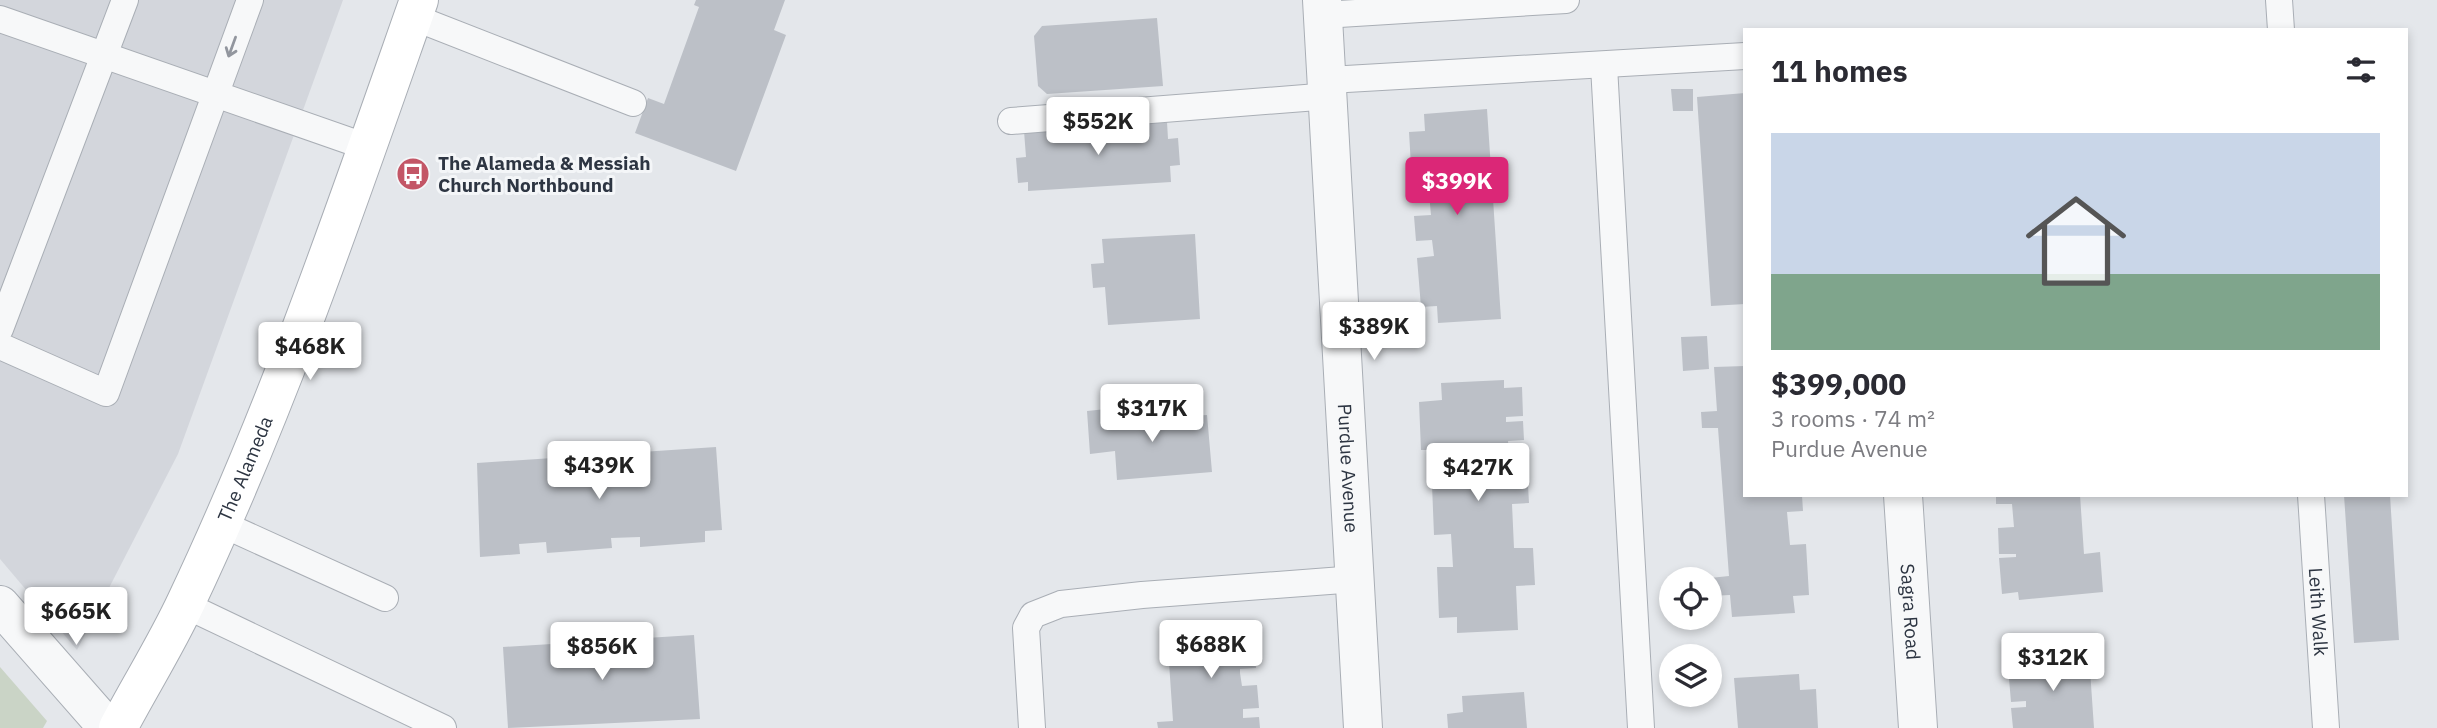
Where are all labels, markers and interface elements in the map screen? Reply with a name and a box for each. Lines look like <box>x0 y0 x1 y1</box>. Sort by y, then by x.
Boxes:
one-way arrow <box>225 35 238 57</box>
text: 11 homes <box>1771 51 1908 90</box>
icon: filters <box>2342 51 2380 89</box>
pin: $552K <box>1049 97 1147 157</box>
text: $552K <box>1062 105 1134 135</box>
place label: The Alameda & Messiah Church Northbound <box>438 151 651 197</box>
bus stop icon: The Alameda & Messiah Church Northbound <box>394 155 432 193</box>
pin: $399K <box>1408 158 1506 217</box>
text: $399K <box>1421 165 1493 195</box>
icon: home <box>2013 178 2139 304</box>
pin: $389K <box>1325 302 1423 362</box>
text: $389K <box>1338 310 1410 340</box>
pin: $468K <box>261 322 359 382</box>
text: $468K <box>274 330 346 360</box>
text: $399,000 <box>1771 364 1906 403</box>
pin: $317K <box>1103 384 1201 444</box>
text: $317K <box>1116 392 1188 422</box>
street label: Purdue Avenue <box>1333 403 1364 534</box>
text: 3 rooms · 74 m² <box>1771 403 1935 433</box>
street label: The Alameda <box>212 412 278 525</box>
text: Purdue Avenue <box>1771 433 1928 463</box>
pin: $439K <box>550 442 648 501</box>
pin: $427K <box>1429 444 1527 503</box>
text: $439K <box>563 449 635 479</box>
text: $427K <box>1442 451 1514 481</box>
street label: Sagra Road <box>1895 563 1926 661</box>
map controls <box>1659 567 1722 707</box>
button: locate <box>1659 567 1722 630</box>
street label: Leith Walk <box>2304 567 2333 657</box>
pin: $665K <box>27 588 125 647</box>
text: $665K <box>40 595 112 625</box>
pin: $688K <box>1162 620 1260 680</box>
pin: $856K <box>553 622 651 682</box>
text: $688K <box>1175 628 1247 658</box>
text: $856K <box>566 630 638 660</box>
pin: $312K <box>2004 634 2102 693</box>
text: $312K <box>2017 641 2089 671</box>
button: layers <box>1659 644 1722 707</box>

